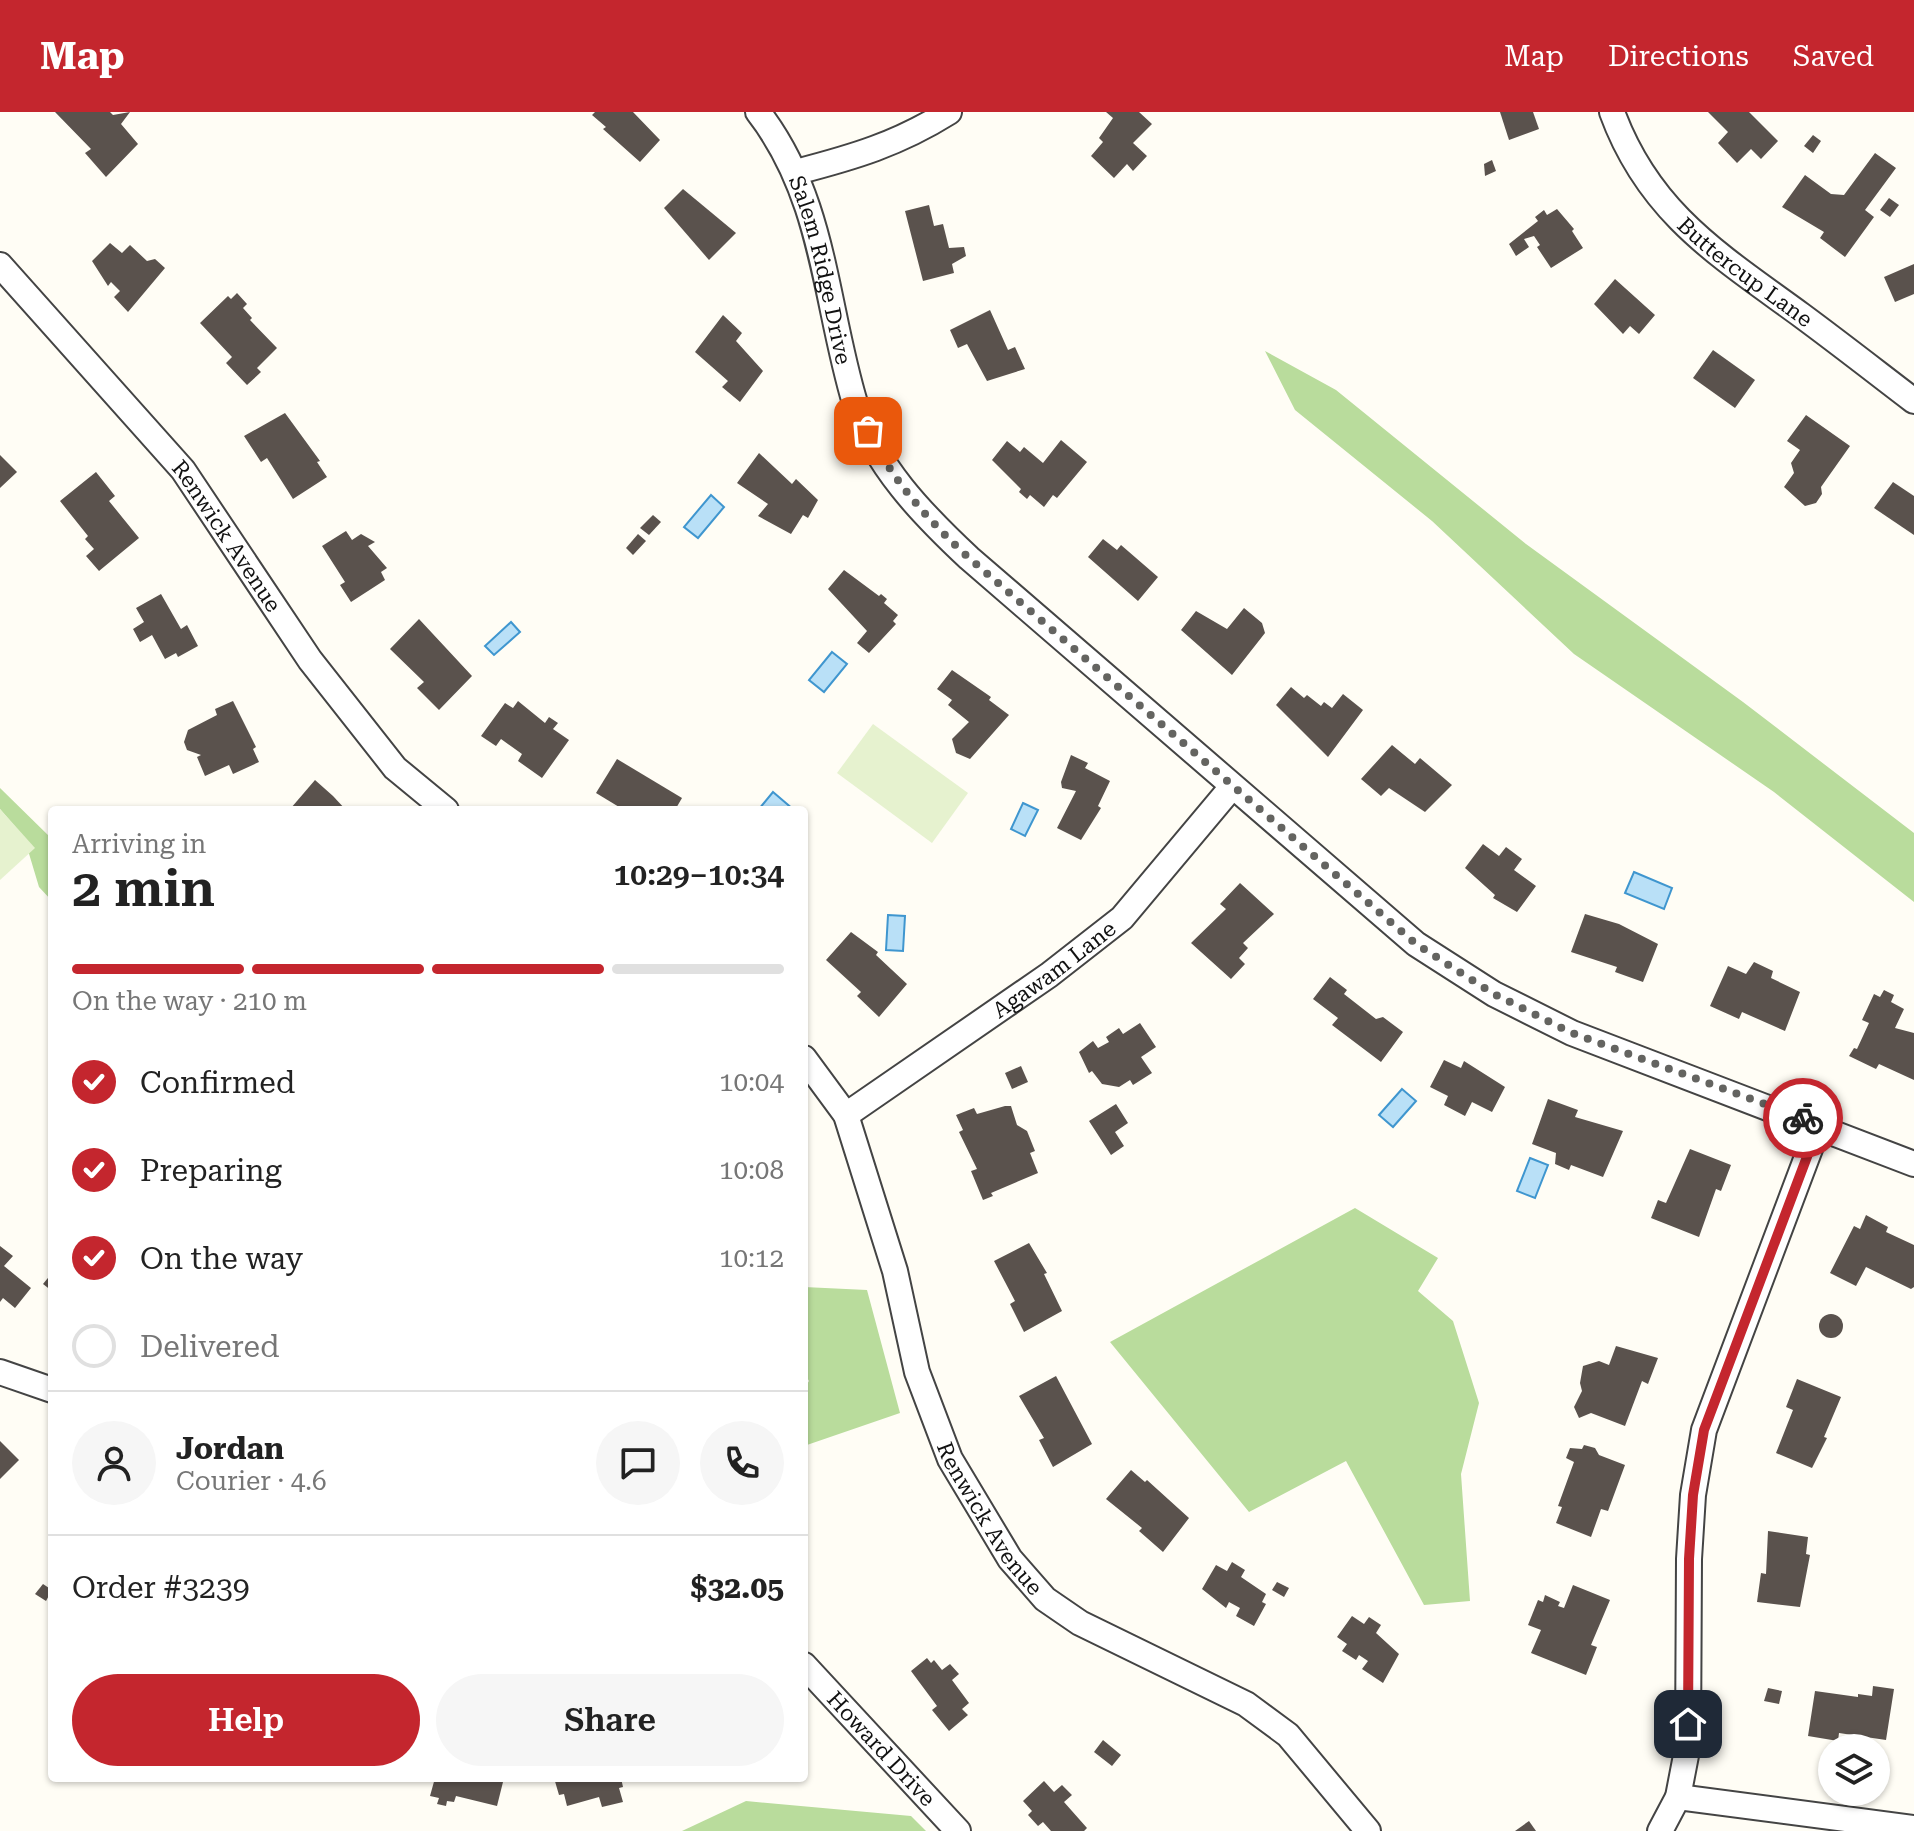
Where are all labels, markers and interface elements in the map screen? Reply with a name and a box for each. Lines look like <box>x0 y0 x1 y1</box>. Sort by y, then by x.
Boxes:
text: Map <box>40 34 125 78</box>
text: Map <box>1504 40 1564 73</box>
text: Directions <box>1608 40 1749 73</box>
text: Saved <box>1793 40 1874 73</box>
street label: Salem Ridge Drive <box>784 172 857 367</box>
street label: Buttercup Lane <box>1673 212 1818 332</box>
pin <box>834 397 902 465</box>
icon: bag <box>846 409 890 453</box>
street label: Renwick Avenue <box>167 455 287 616</box>
text: Arriving in <box>72 829 206 859</box>
text: 10:29–10:34 <box>614 857 784 892</box>
text: 2 min <box>72 858 215 919</box>
street label: Agawam Lane <box>988 915 1120 1023</box>
text: On the way · 210 m <box>72 986 307 1016</box>
icon: check <box>72 1060 116 1104</box>
text: Confirmed <box>140 1065 295 1100</box>
text: 10:04 <box>719 1067 784 1097</box>
courier <box>1763 1078 1843 1158</box>
icon: bike <box>1781 1096 1825 1140</box>
icon: check <box>72 1148 116 1192</box>
text: Preparing <box>140 1153 282 1188</box>
text: 10:08 <box>719 1155 784 1185</box>
icon: check <box>72 1236 116 1280</box>
text: On the way <box>140 1241 303 1276</box>
text: 10:12 <box>719 1243 784 1273</box>
text: Delivered <box>140 1329 279 1364</box>
button: person <box>72 1421 156 1505</box>
button: chat <box>596 1421 680 1505</box>
button: phone <box>700 1421 784 1505</box>
text: Jordan <box>176 1431 284 1466</box>
street label: Renwick Avenue <box>932 1438 1048 1600</box>
text: Courier · 4.6 <box>176 1466 326 1496</box>
text: Order #3239 <box>72 1570 250 1605</box>
text: $32.05 <box>691 1570 784 1605</box>
button: Help <box>72 1674 420 1766</box>
button: Share <box>436 1674 784 1766</box>
street label: Howard Drive <box>822 1686 941 1811</box>
pin <box>1654 1690 1722 1758</box>
icon: home <box>1666 1702 1710 1746</box>
map controls <box>1818 1734 1890 1806</box>
button: layers <box>1818 1734 1890 1806</box>

